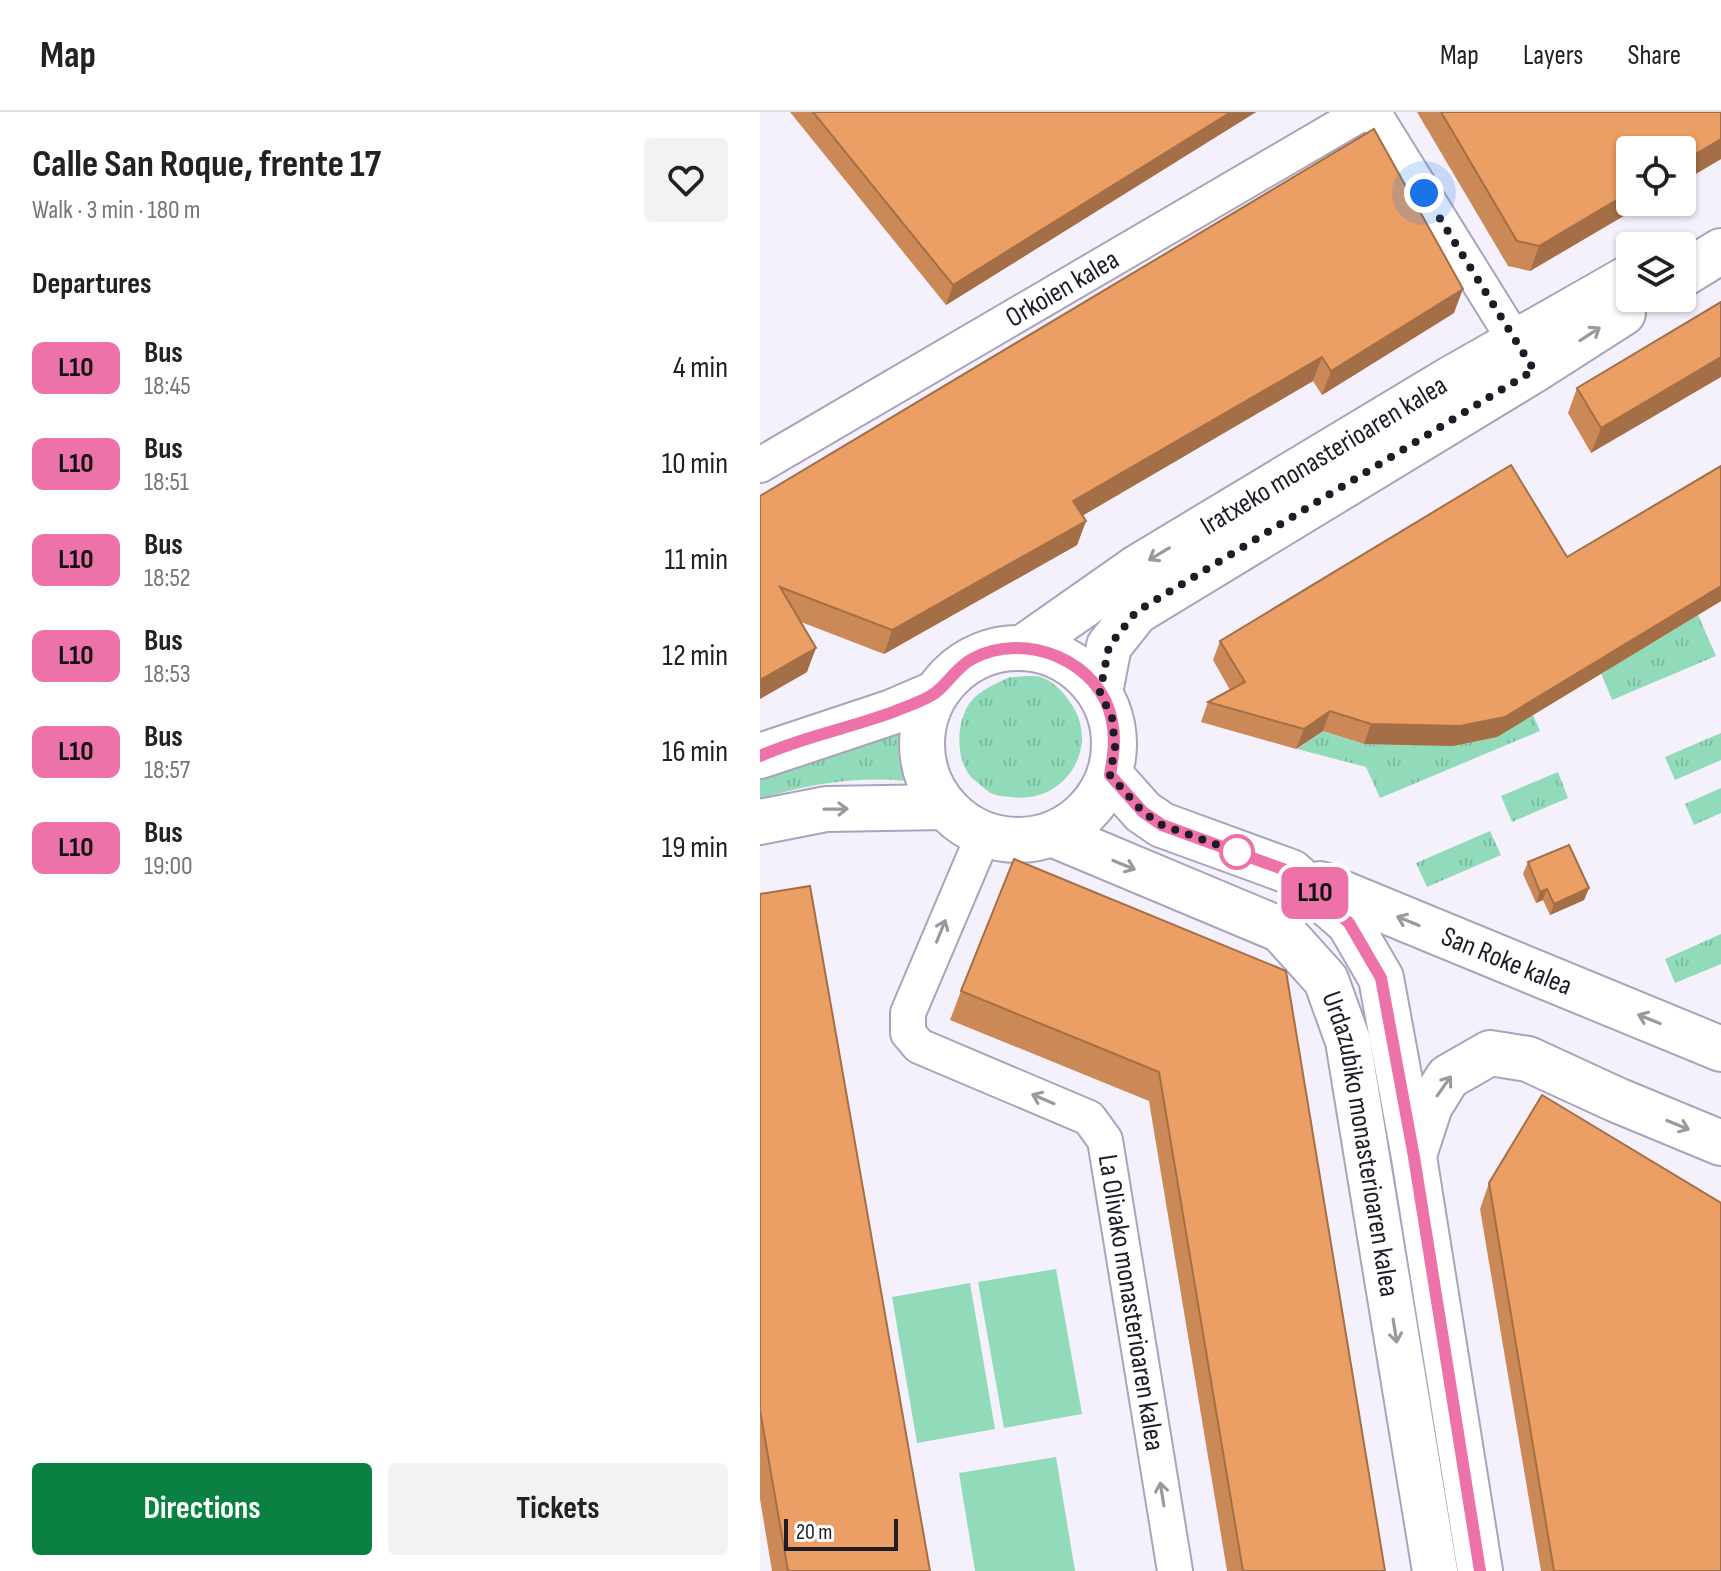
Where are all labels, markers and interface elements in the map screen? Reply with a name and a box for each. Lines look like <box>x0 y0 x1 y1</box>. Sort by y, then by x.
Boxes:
text: Map <box>40 33 96 78</box>
text: Map <box>1440 39 1479 72</box>
text: Layers <box>1523 39 1583 72</box>
text: Share <box>1627 39 1681 72</box>
map controls <box>1616 136 1696 312</box>
button: locate <box>1616 136 1696 216</box>
button: heart <box>644 138 728 222</box>
text: Calle San Roque, frente 17 <box>32 142 381 187</box>
your location <box>1404 173 1444 213</box>
text: Walk · 3 min · 180 m <box>32 195 200 226</box>
button: layers <box>1616 232 1696 312</box>
street label: Orkoien kalea <box>1000 243 1125 334</box>
text: Departures <box>32 266 152 302</box>
one-way arrow <box>1578 326 1601 342</box>
text: Bus <box>144 335 183 371</box>
text: 4 min <box>673 350 728 386</box>
text: L10 <box>58 351 94 384</box>
street label: Iratxeko monasterioaren kalea <box>1194 368 1453 542</box>
text: 18:45 <box>144 371 191 402</box>
text: Bus <box>144 431 183 467</box>
text: 10 min <box>662 446 728 482</box>
text: L10 <box>58 447 94 480</box>
text: 18:51 <box>144 467 189 498</box>
text: Bus <box>144 527 183 563</box>
text: 11 min <box>665 542 728 578</box>
text: L10 <box>58 543 94 576</box>
one-way arrow <box>1148 546 1171 562</box>
text: 18:52 <box>144 563 191 594</box>
text: Bus <box>144 623 183 659</box>
text: 12 min <box>662 638 728 674</box>
text: L10 <box>58 639 94 672</box>
text: 18:53 <box>144 659 191 690</box>
text: Bus <box>144 719 183 755</box>
text: 16 min <box>662 734 728 770</box>
text: L10 <box>58 735 94 768</box>
text: 18:57 <box>144 755 190 786</box>
one-way arrow <box>822 801 849 816</box>
text: Bus <box>144 815 183 851</box>
text: 19 min <box>662 830 728 866</box>
text: L10 <box>58 831 94 864</box>
unlabelled marker <box>1220 835 1254 869</box>
text: 19:00 <box>144 851 193 882</box>
one-way arrow <box>1111 858 1136 873</box>
line badge: L10 <box>1269 867 1361 919</box>
text: L10 <box>1297 876 1333 909</box>
one-way arrow <box>1396 913 1421 928</box>
one-way arrow <box>935 919 950 944</box>
street label: San Roke kalea <box>1437 919 1577 1002</box>
street label: Urdazubiko monasterioaren kalea <box>1315 987 1406 1299</box>
one-way arrow <box>1637 1011 1662 1026</box>
one-way arrow <box>1435 1075 1452 1098</box>
one-way arrow <box>1031 1090 1056 1105</box>
one-way arrow <box>1665 1119 1690 1133</box>
street label: La Olivako monasterioaren kalea <box>1091 1152 1172 1453</box>
one-way arrow <box>1388 1318 1403 1344</box>
button: Directions <box>32 1463 372 1555</box>
button: Tickets <box>388 1463 728 1555</box>
one-way arrow <box>1154 1482 1169 1507</box>
scale bar <box>784 1515 898 1551</box>
text: 20 m <box>796 1519 833 1546</box>

